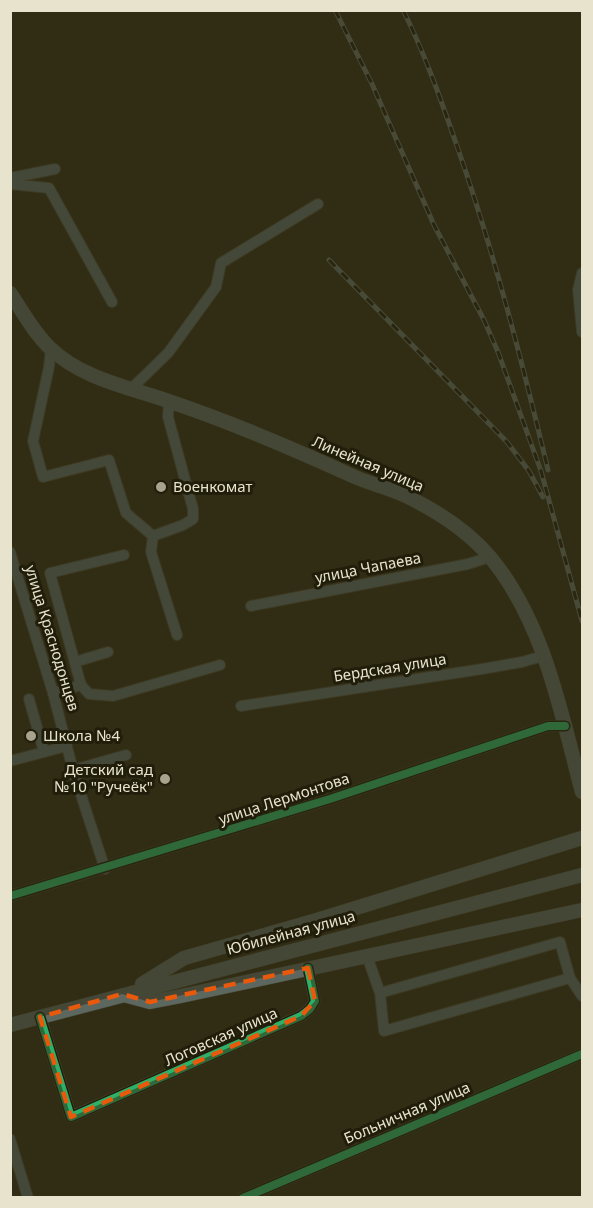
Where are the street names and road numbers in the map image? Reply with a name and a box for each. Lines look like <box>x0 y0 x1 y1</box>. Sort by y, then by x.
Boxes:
street label: Линейная улица <box>310 431 427 496</box>
street label: улица Чапаева <box>313 547 422 587</box>
street label: улица Краснодонцев <box>21 562 85 713</box>
street label: Бердская улица <box>332 648 448 686</box>
street label: улица Лермонтова <box>216 767 352 829</box>
street label: Юбилейная улица <box>224 905 357 959</box>
street label: Логовская улица <box>161 1002 280 1070</box>
street label: Больничная улица <box>341 1076 473 1148</box>

